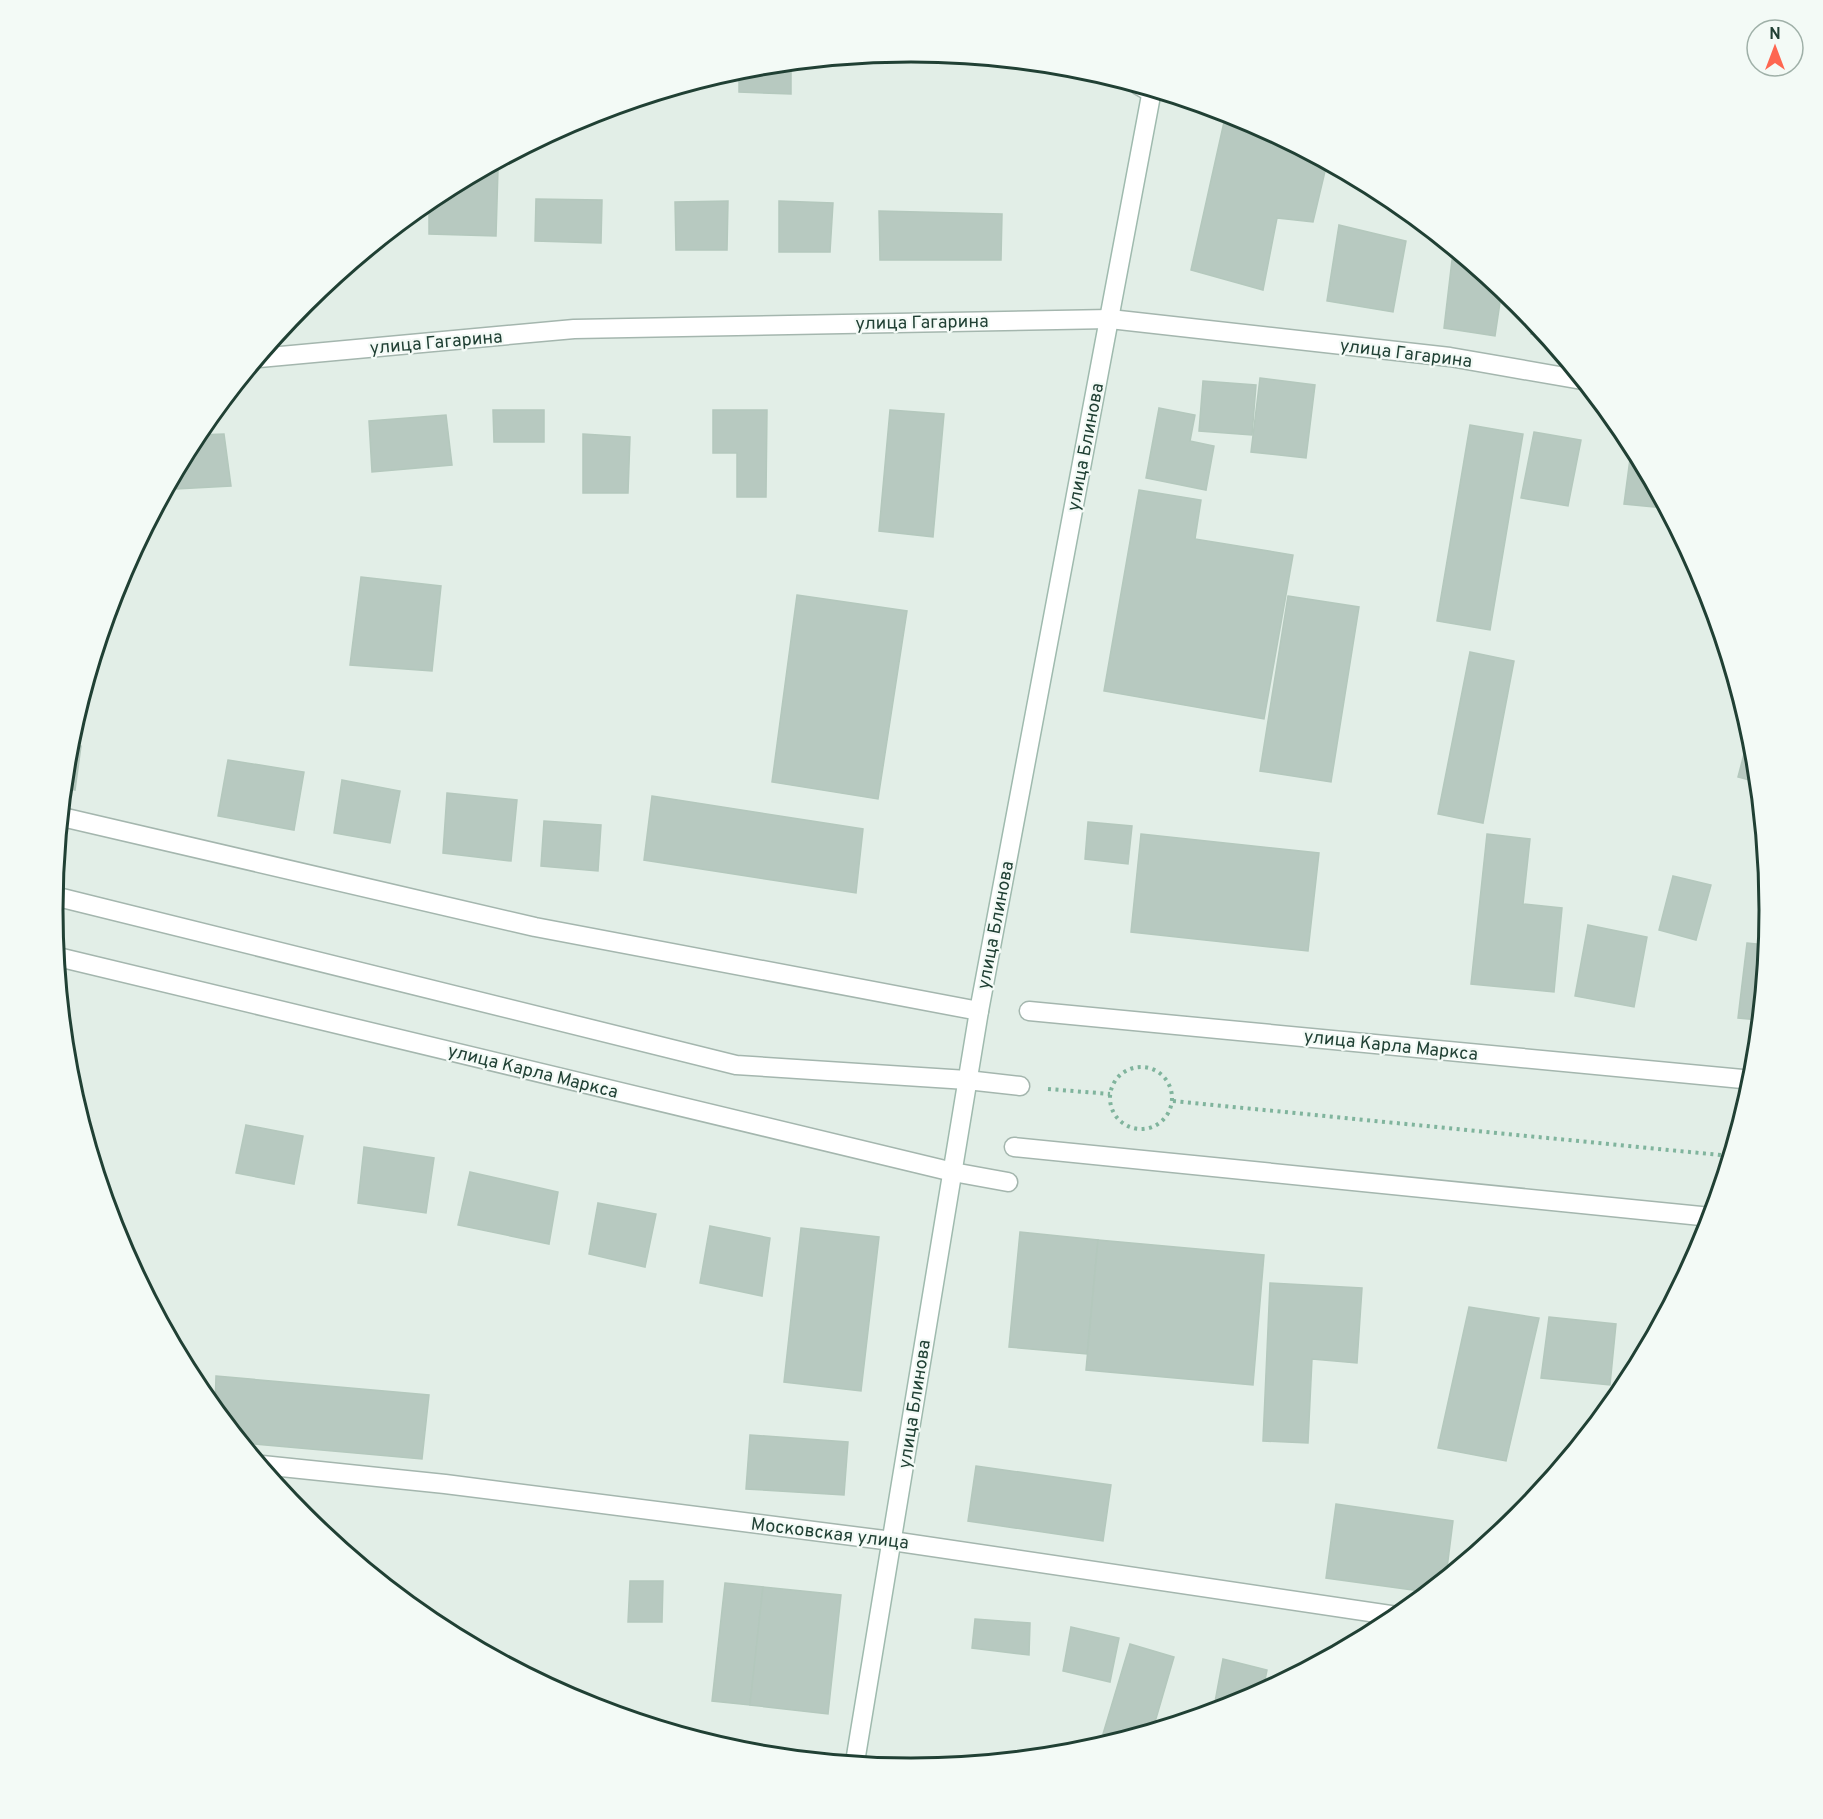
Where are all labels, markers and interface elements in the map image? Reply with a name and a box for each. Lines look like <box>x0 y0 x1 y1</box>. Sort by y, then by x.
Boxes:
north arrow <box>1745 18 1805 78</box>
text: N <box>1769 25 1781 45</box>
street label: улица Гагарина <box>855 311 989 336</box>
street label: улица Гагарина <box>369 326 503 361</box>
street label: улица Гагарина <box>1338 335 1473 374</box>
street label: улица Блинова <box>1063 381 1110 513</box>
street label: улица Блинова <box>973 859 1020 991</box>
street label: улица Карла Маркса <box>1303 1026 1479 1067</box>
street label: улица Карла Маркса <box>445 1040 620 1105</box>
street label: улица Блинова <box>894 1338 937 1470</box>
street label: Московская улица <box>749 1513 910 1556</box>

